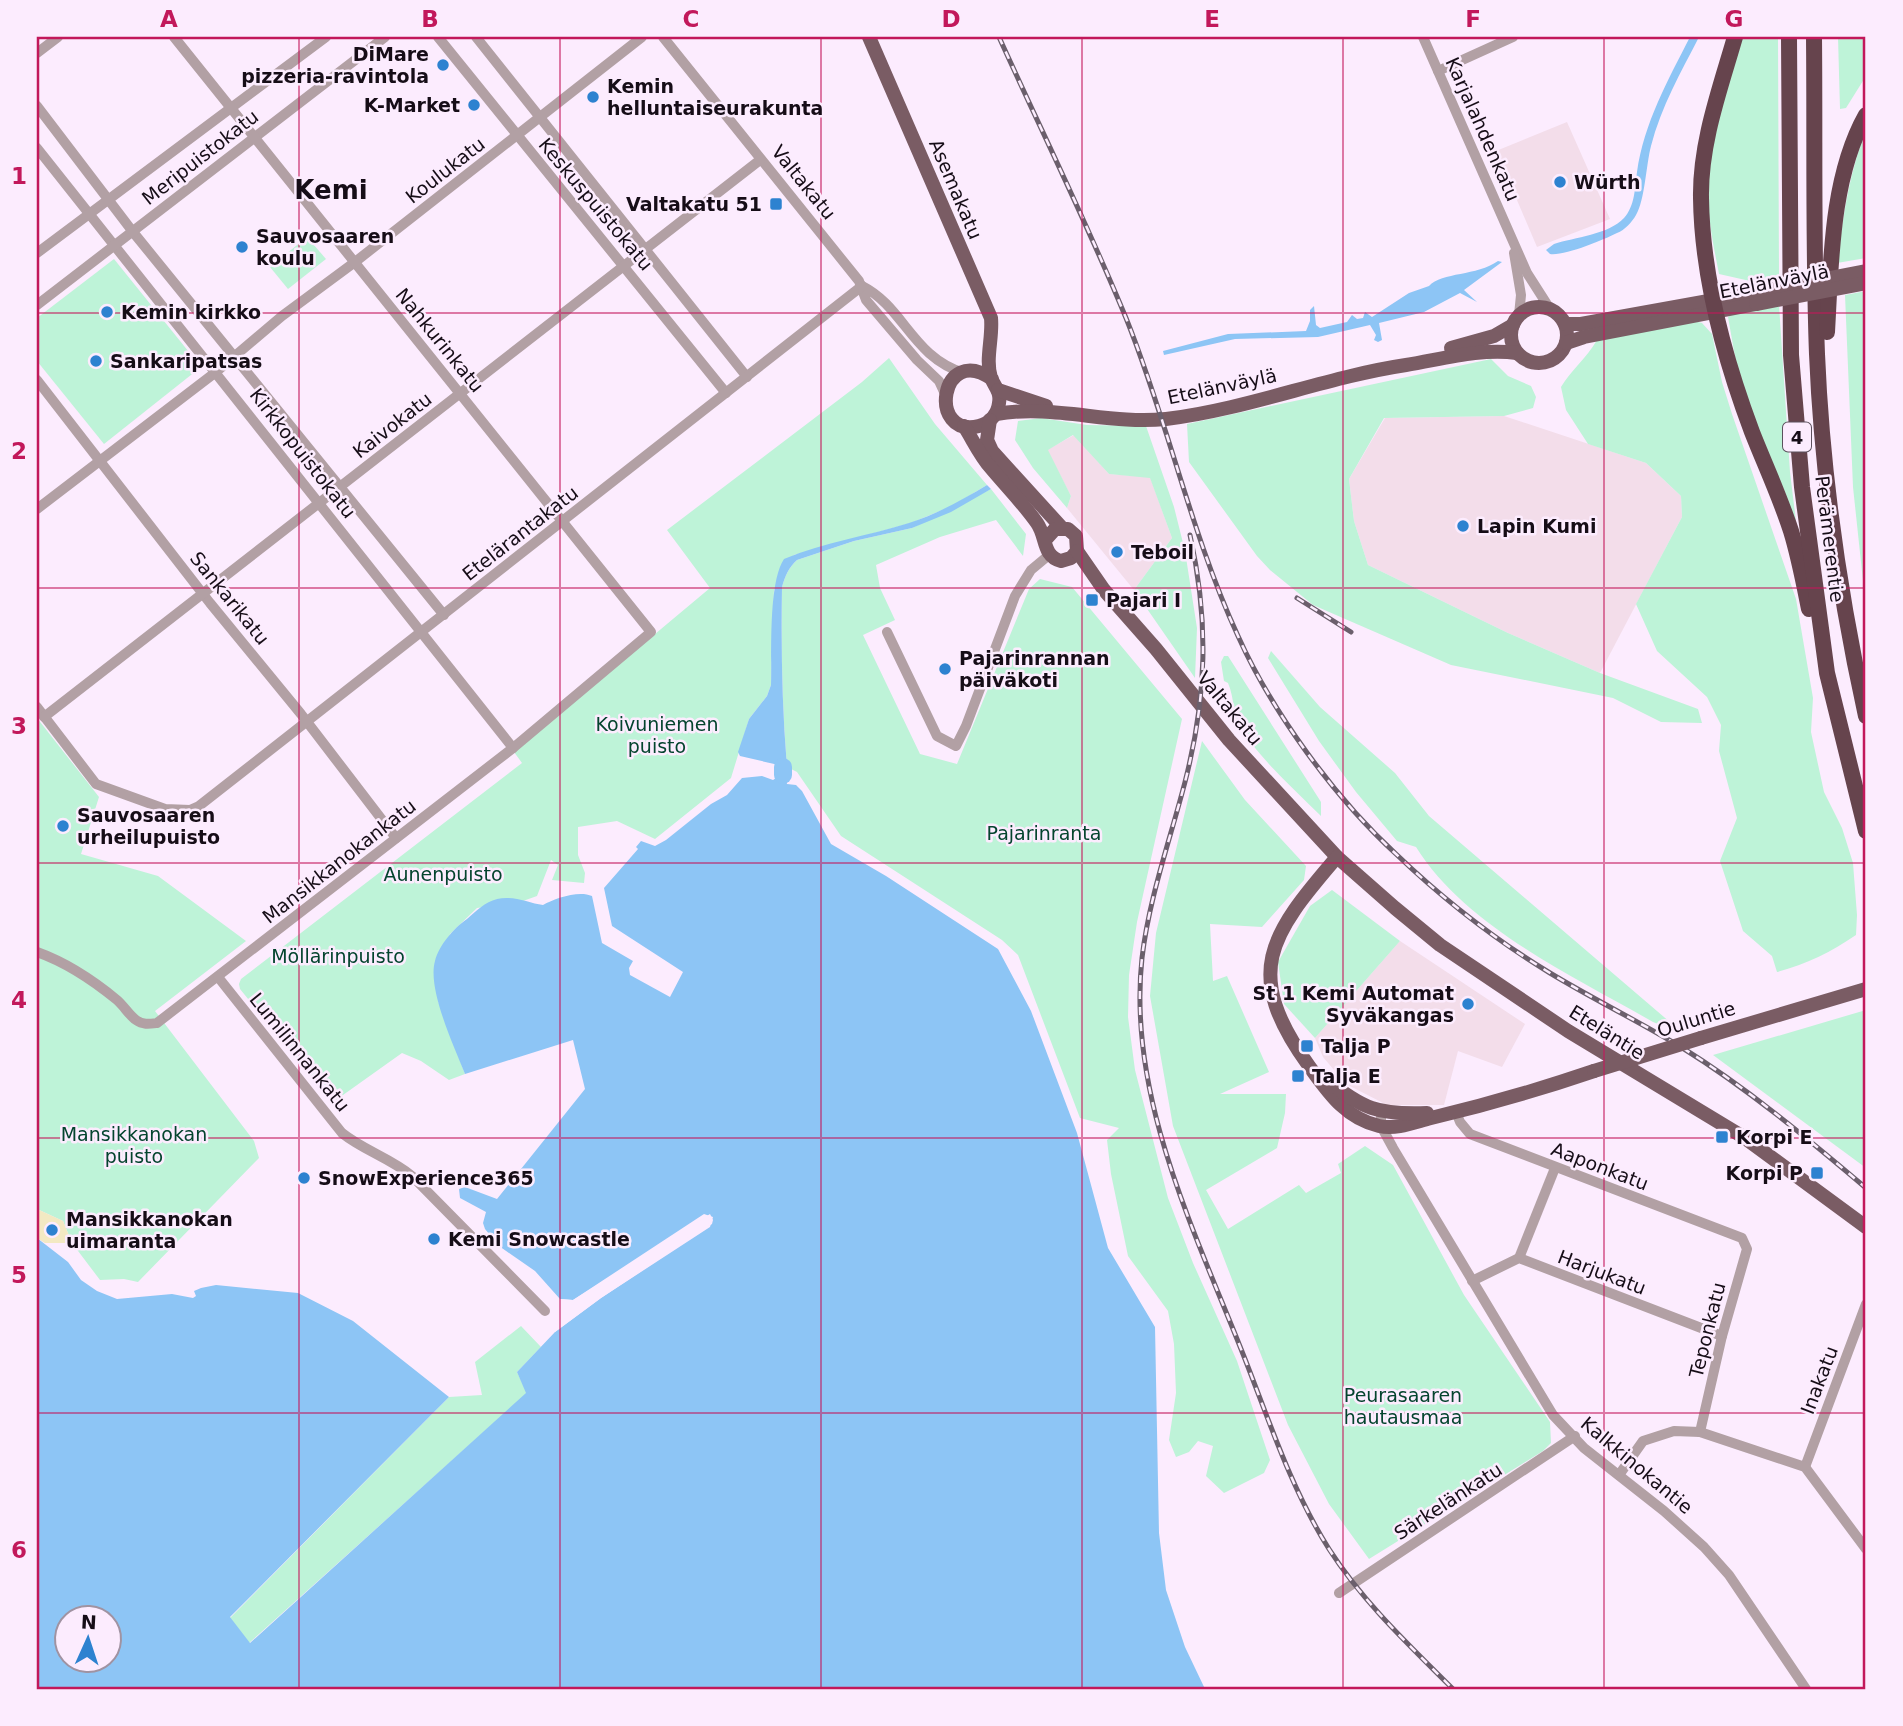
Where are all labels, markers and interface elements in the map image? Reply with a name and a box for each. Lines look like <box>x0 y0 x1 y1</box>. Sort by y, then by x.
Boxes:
text: A <box>160 6 178 32</box>
text: B <box>421 6 439 32</box>
text: C <box>683 6 699 32</box>
text: D <box>941 6 961 32</box>
text: E <box>1204 6 1220 32</box>
text: F <box>1465 6 1481 32</box>
text: G <box>1725 6 1743 32</box>
place label: DiMare pizzeria-ravintola <box>241 43 429 87</box>
street label: Karjalahdenkatu <box>1441 54 1525 204</box>
marker: DiMare pizzeria-ravintola <box>435 57 451 73</box>
place label: Kemin helluntaiseurakunta <box>607 75 823 119</box>
marker: Kemin helluntaiseurakunta <box>585 89 601 105</box>
place label: K-Market <box>364 94 460 116</box>
marker: K-Market <box>466 97 482 113</box>
street label: Meripuistokatu <box>138 105 262 209</box>
street label: Koulukatu <box>401 132 489 208</box>
street label: Keskuspuistokatu <box>534 133 658 275</box>
street label: Asemakatu <box>925 136 987 242</box>
street label: Valtakatu <box>767 140 841 224</box>
text: 1 <box>11 163 27 189</box>
place label: Würth <box>1574 171 1640 193</box>
marker: Würth <box>1552 174 1568 190</box>
district label: Kemi <box>294 175 368 205</box>
place label: Valtakatu 51 <box>626 193 762 215</box>
marker: Valtakatu 51 <box>768 196 784 212</box>
place label: Sauvosaaren koulu <box>256 225 394 269</box>
marker: Sauvosaaren koulu <box>234 239 250 255</box>
street label: Etelänväylä <box>1717 260 1831 302</box>
street label: Nahkurinkatu <box>391 284 489 396</box>
place label: Kemin kirkko <box>121 301 261 323</box>
marker: Kemin kirkko <box>99 304 115 320</box>
place label: Sankaripatsas <box>110 350 262 372</box>
marker: Sankaripatsas <box>88 353 104 369</box>
street label: Etelänväylä <box>1165 364 1279 408</box>
street label: Kirkkopuistokatu <box>245 384 361 522</box>
street label: Kaivokatu <box>348 387 436 463</box>
road number: 4 <box>1783 422 1811 452</box>
text: 2 <box>11 438 27 464</box>
street label: Perämerentie <box>1811 474 1849 604</box>
street label: Etelärantakatu <box>458 481 582 585</box>
place label: Lapin Kumi <box>1477 515 1596 537</box>
marker: Lapin Kumi <box>1455 518 1471 534</box>
place label: Teboil <box>1131 541 1194 563</box>
marker: Teboil <box>1109 544 1125 560</box>
street label: Sankarikatu <box>186 547 274 649</box>
place label: Pajari I <box>1106 589 1181 611</box>
marker: Pajari I <box>1084 592 1100 608</box>
place label: Pajarinrannan päiväkoti <box>959 647 1110 691</box>
marker: Pajarinrannan päiväkoti <box>937 661 953 677</box>
street label: Valtakatu <box>1193 667 1267 749</box>
text: 3 <box>11 713 27 739</box>
park label: Koivuniemen puisto <box>596 713 718 757</box>
street label: Mansikkanokankatu <box>258 794 420 928</box>
place label: Sauvosaaren urheilupuisto <box>77 804 220 848</box>
marker: Sauvosaaren urheilupuisto <box>55 818 71 834</box>
park label: Pajarinranta <box>987 822 1101 844</box>
park label: Aunenpuisto <box>383 863 503 885</box>
park label: Möllärinpuisto <box>271 945 405 967</box>
place label: St 1 Kemi Automat Syväkangas <box>1253 982 1454 1026</box>
text: 4 <box>11 987 27 1013</box>
street label: Lumilinnankatu <box>245 988 355 1116</box>
marker: St 1 Kemi Automat Syväkangas <box>1460 996 1476 1012</box>
street label: Ouluntie <box>1654 997 1738 1041</box>
street label: Eteläntie <box>1565 1000 1649 1064</box>
place label: Talja P <box>1321 1035 1391 1057</box>
marker: Talja P <box>1299 1038 1315 1054</box>
place label: Talja E <box>1312 1065 1381 1087</box>
marker: Talja E <box>1290 1068 1306 1084</box>
park label: Mansikkanokan puisto <box>61 1123 207 1167</box>
place label: Korpi E <box>1736 1126 1813 1148</box>
marker: Korpi E <box>1714 1129 1730 1145</box>
street label: Aaponkatu <box>1548 1137 1652 1195</box>
place label: Korpi P <box>1726 1162 1803 1184</box>
marker: Korpi P <box>1809 1165 1825 1181</box>
place label: SnowExperience365 <box>318 1167 534 1189</box>
marker: SnowExperience365 <box>296 1170 312 1186</box>
place label: Mansikkanokan uimaranta <box>66 1208 233 1252</box>
marker: Mansikkanokan uimaranta <box>44 1222 60 1238</box>
place label: Kemi Snowcastle <box>448 1228 630 1250</box>
marker: Kemi Snowcastle <box>426 1231 442 1247</box>
street label: Harjukatu <box>1555 1245 1649 1299</box>
text: 5 <box>11 1262 27 1288</box>
street label: Teponkatu <box>1684 1280 1729 1381</box>
street label: Inakatu <box>1796 1343 1842 1417</box>
park label: Peurasaaren hautausmaa <box>1344 1384 1462 1428</box>
street label: Kalkkinokantie <box>1577 1412 1697 1518</box>
street label: Särkelänkatu <box>1390 1458 1506 1544</box>
text: 6 <box>11 1537 27 1563</box>
north arrow <box>52 1604 122 1674</box>
text: N <box>80 1611 97 1633</box>

